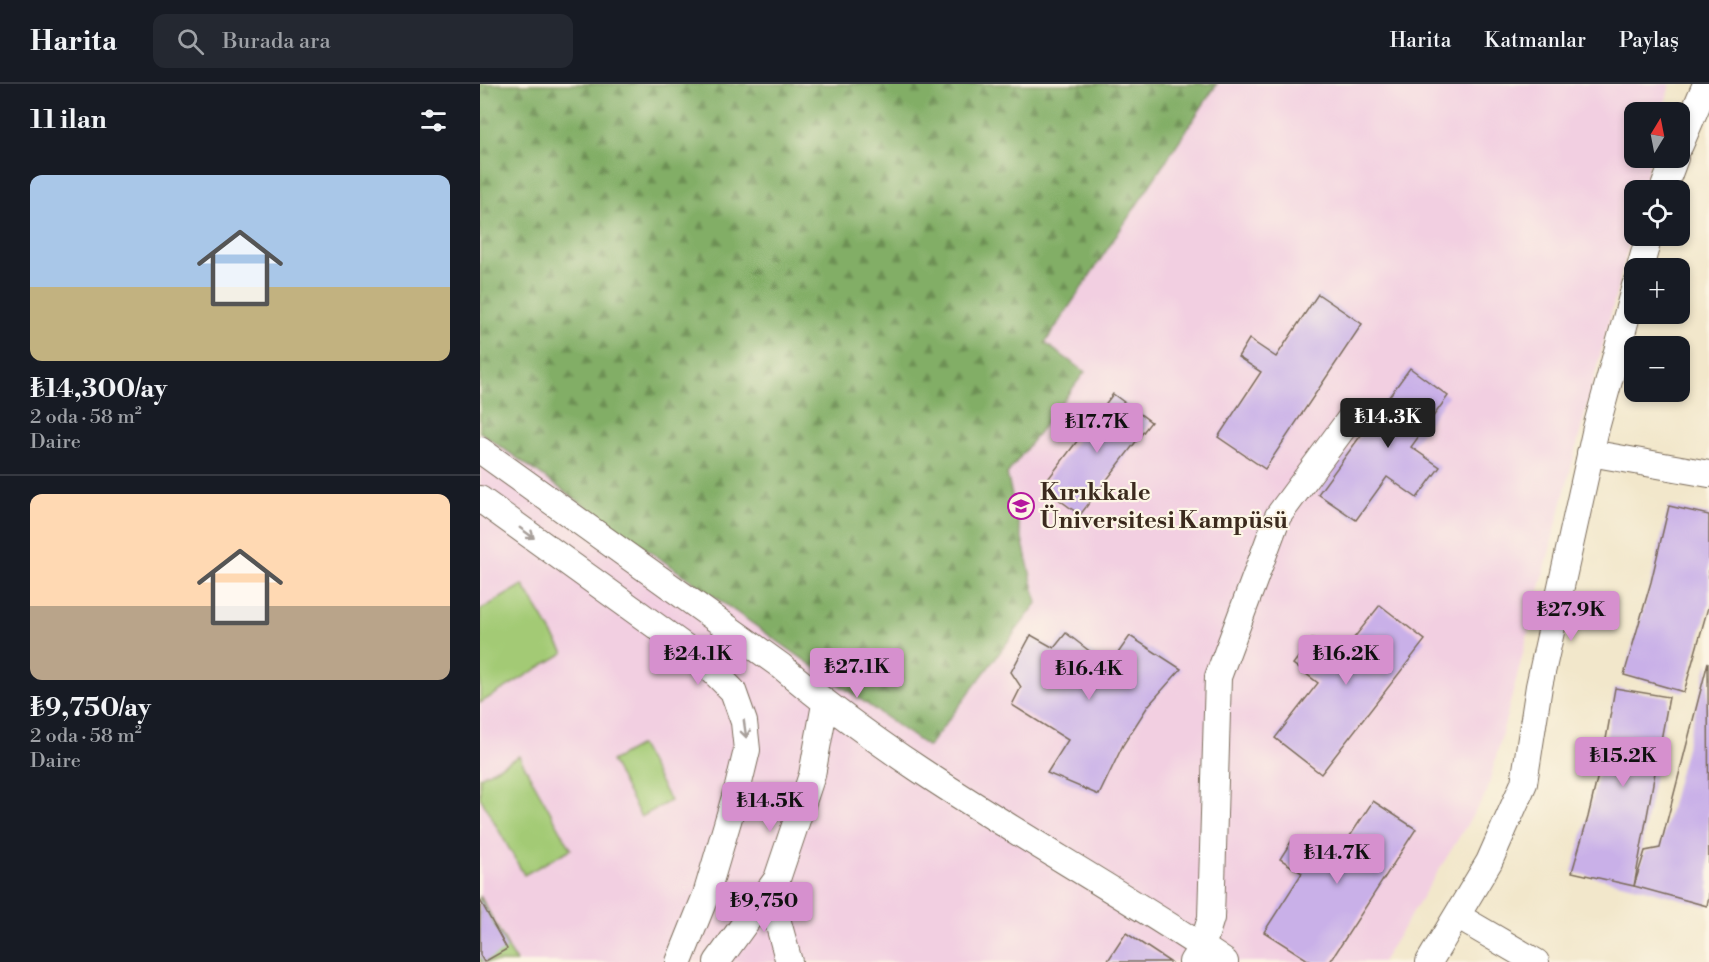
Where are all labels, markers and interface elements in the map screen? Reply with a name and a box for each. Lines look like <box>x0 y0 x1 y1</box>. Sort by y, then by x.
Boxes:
search box <box>153 14 573 68</box>
text: Harita <box>30 24 117 59</box>
icon: search <box>174 25 207 58</box>
text: Burada ara <box>222 28 331 55</box>
text: Harita <box>1389 28 1451 54</box>
text: Katmanlar <box>1484 28 1586 54</box>
text: Paylaş <box>1619 28 1679 54</box>
north arrow <box>1624 102 1690 168</box>
map controls <box>1624 102 1690 402</box>
text: 11 ilan <box>30 104 107 136</box>
icon: filters <box>417 104 450 137</box>
button: locate <box>1624 180 1690 246</box>
icon: home <box>186 214 294 322</box>
button: + <box>1624 258 1690 324</box>
button: − <box>1624 336 1690 402</box>
text: ₺14,300/ay <box>30 373 167 405</box>
pin: ₺14.3K <box>1339 398 1437 449</box>
pin: ₺17.7K <box>1048 403 1146 454</box>
text: 2 oda · 58 m² <box>30 405 142 430</box>
text: ₺14.3K <box>1354 405 1422 430</box>
text: ₺17.7K <box>1065 410 1129 435</box>
text: Daire <box>30 430 81 455</box>
place label: Kırıkkale Üniversitesi Kampüsü <box>1040 478 1288 536</box>
school or university icon: Kırıkkale Üniversitesi Kampüsü <box>1006 491 1036 521</box>
one-way arrow <box>519 527 535 539</box>
icon: home <box>186 533 294 641</box>
pin: ₺27.9K <box>1522 591 1620 642</box>
text: ₺27.9K <box>1537 598 1606 623</box>
pin: ₺24.1K <box>649 635 747 686</box>
pin: ₺16.2K <box>1297 635 1395 686</box>
text: ₺24.1K <box>663 642 733 667</box>
text: ₺16.2K <box>1312 642 1380 667</box>
pin: ₺27.1K <box>808 648 906 699</box>
pin: ₺16.4K <box>1040 650 1138 701</box>
text: ₺27.1K <box>824 655 890 680</box>
text: ₺16.4K <box>1055 657 1123 682</box>
text: ₺9,750/ay <box>30 692 151 724</box>
one-way arrow <box>739 719 750 739</box>
text: 2 oda · 58 m² <box>30 724 142 749</box>
pin: ₺15.2K <box>1574 737 1672 788</box>
text: ₺15.2K <box>1589 744 1657 769</box>
text: Daire <box>30 749 81 774</box>
pin: ₺14.5K <box>721 782 819 833</box>
text: ₺14.5K <box>736 789 804 814</box>
pin: ₺14.7K <box>1288 834 1386 885</box>
text: ₺14.7K <box>1303 841 1371 866</box>
pin: ₺9,750 <box>715 882 813 933</box>
text: ₺9,750 <box>730 889 798 914</box>

